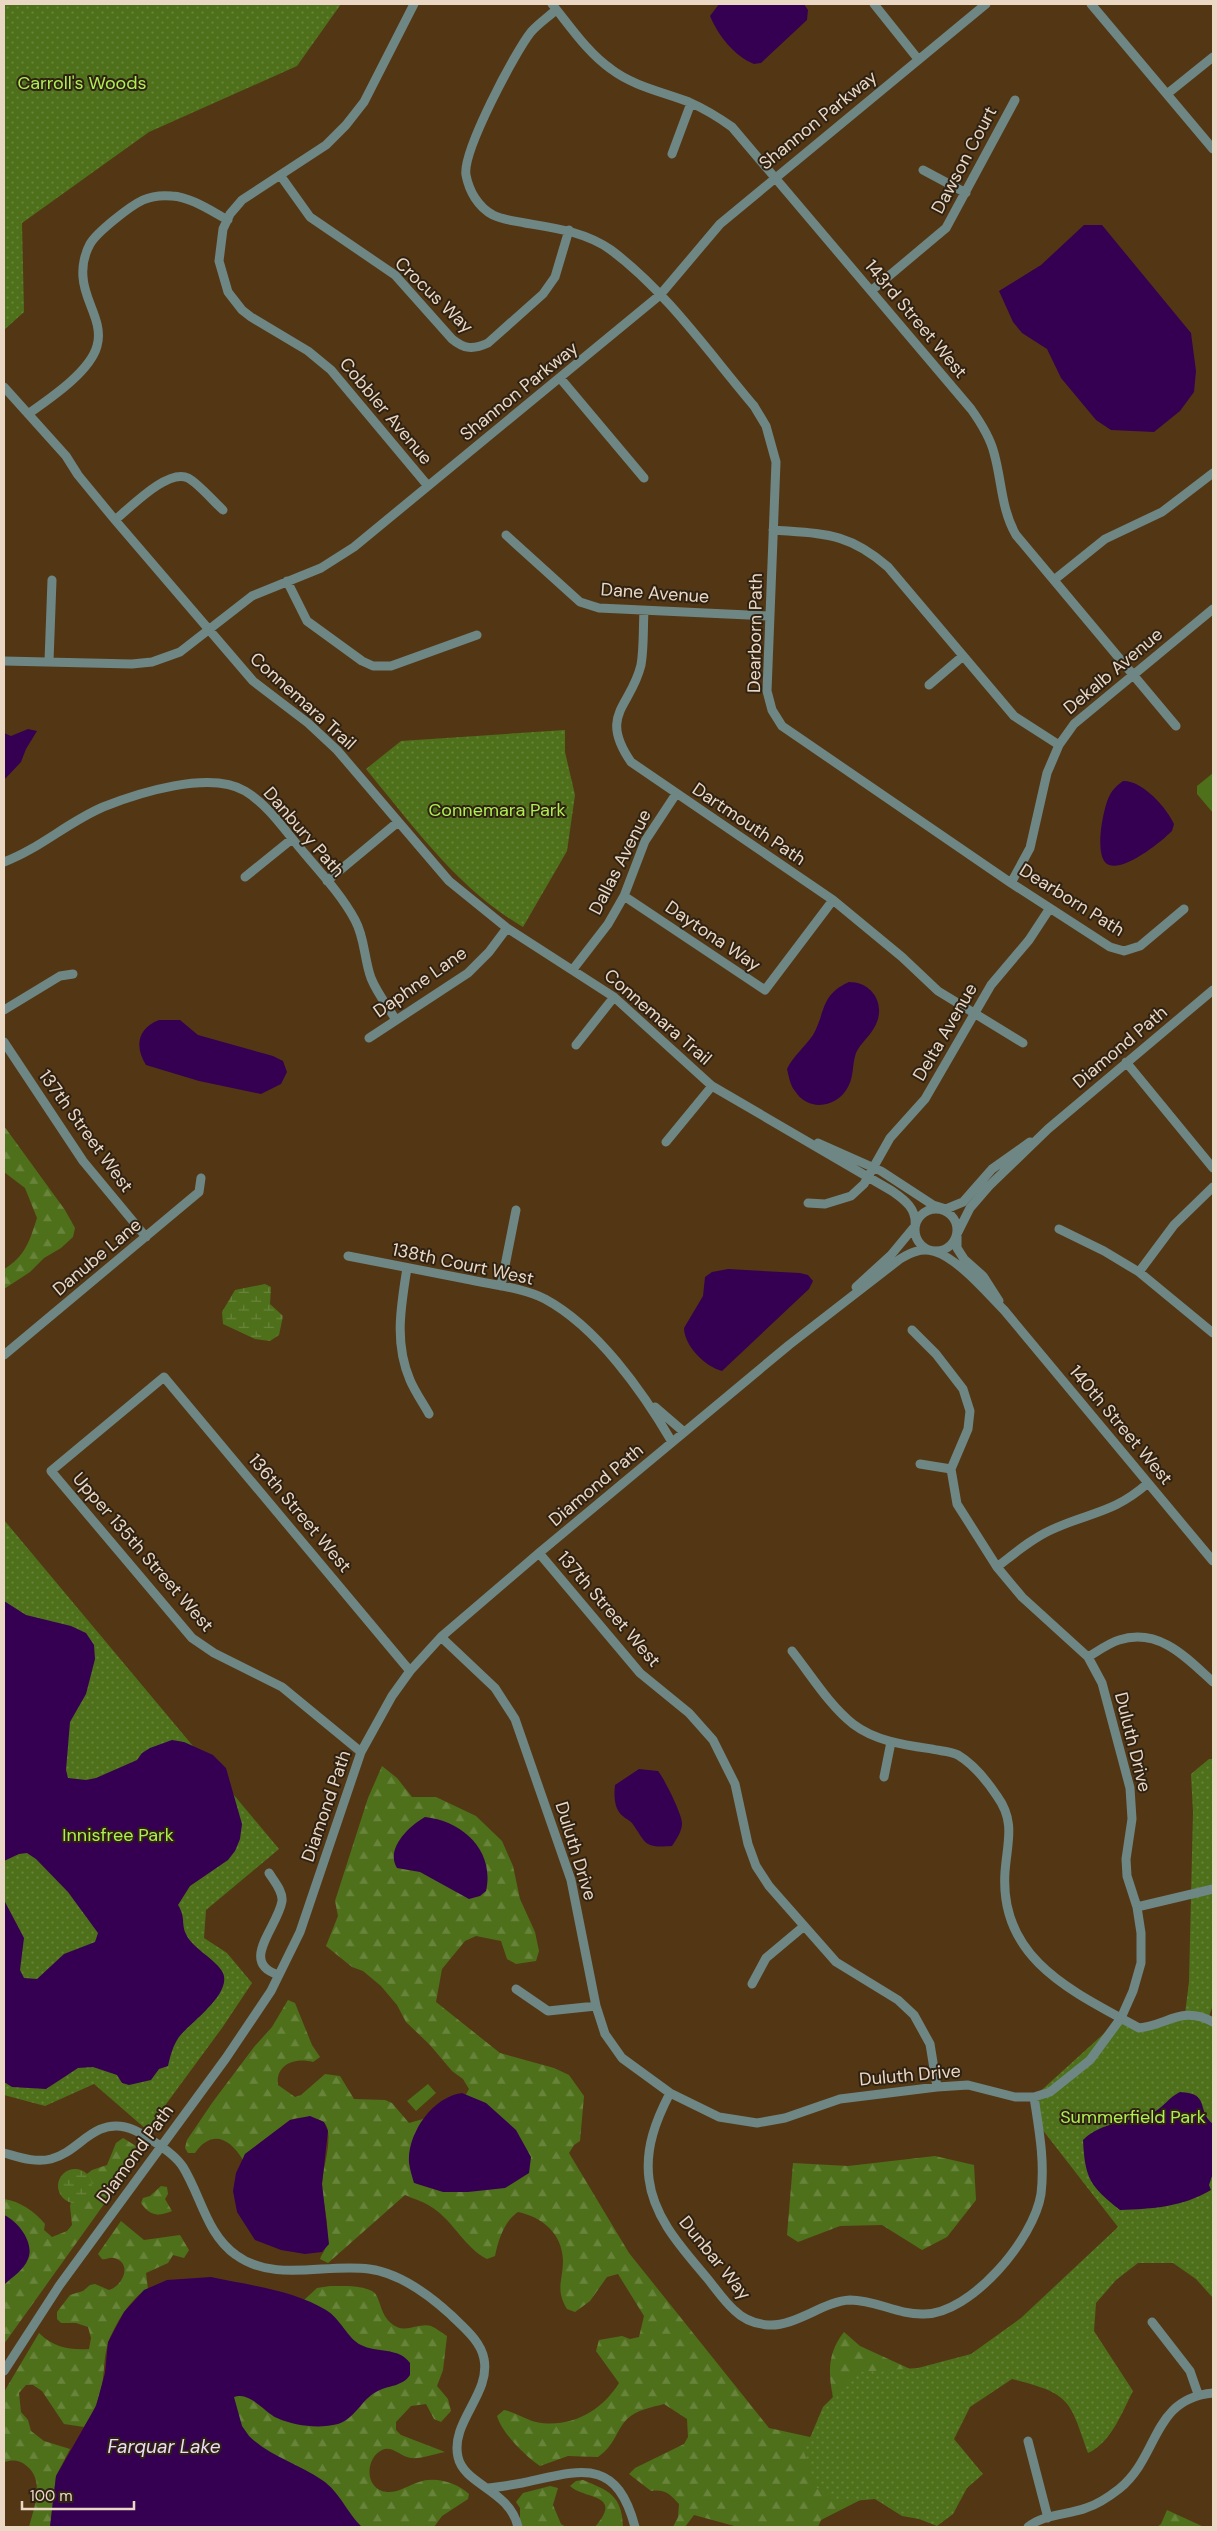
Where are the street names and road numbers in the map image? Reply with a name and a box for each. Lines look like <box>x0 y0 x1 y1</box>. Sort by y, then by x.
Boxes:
street label: Shannon Parkway <box>754 65 882 175</box>
street label: Dawson Court <box>926 102 1002 218</box>
street label: Crocus Way <box>390 251 478 339</box>
street label: 143rd Street West <box>859 255 973 383</box>
street label: Shannon Parkway <box>455 336 583 446</box>
street label: Cobbler Avenue <box>334 352 438 470</box>
street label: Dearborn Path <box>742 573 768 693</box>
street label: Dane Avenue <box>600 577 710 609</box>
street label: Dekalb Avenue <box>1058 622 1168 720</box>
street label: Connemara Trail <box>245 647 361 755</box>
street label: Dartmouth Path <box>688 777 810 871</box>
street label: Danbury Path <box>258 782 350 882</box>
street label: Dallas Avenue <box>583 805 657 919</box>
street label: Dearborn Path <box>1015 858 1129 942</box>
street label: Daytona Way <box>661 895 765 977</box>
street label: Daphne Lane <box>368 941 472 1023</box>
street label: Connemara Trail <box>599 964 717 1070</box>
street label: Delta Avenue <box>907 979 983 1085</box>
street label: Diamond Path <box>1068 1000 1172 1094</box>
street label: 137th Street West <box>33 1065 139 1197</box>
street label: Danube Lane <box>48 1213 146 1301</box>
street label: 138th Court West <box>390 1237 536 1291</box>
street label: 140th Street West <box>1064 1360 1178 1490</box>
street label: Diamond Path <box>544 1438 648 1532</box>
street label: 136th Street West <box>243 1449 357 1577</box>
street label: Upper 135th Street West <box>67 1467 219 1637</box>
street label: 137th Street West <box>552 1546 666 1672</box>
street label: Duluth Drive <box>1109 1690 1157 1794</box>
street label: Diamond Path <box>296 1747 356 1865</box>
street label: Duluth Drive <box>550 1799 602 1903</box>
street label: Duluth Drive <box>858 2059 962 2091</box>
street label: Diamond Path <box>91 2100 179 2208</box>
street label: Dunbar Way <box>674 2211 756 2305</box>

